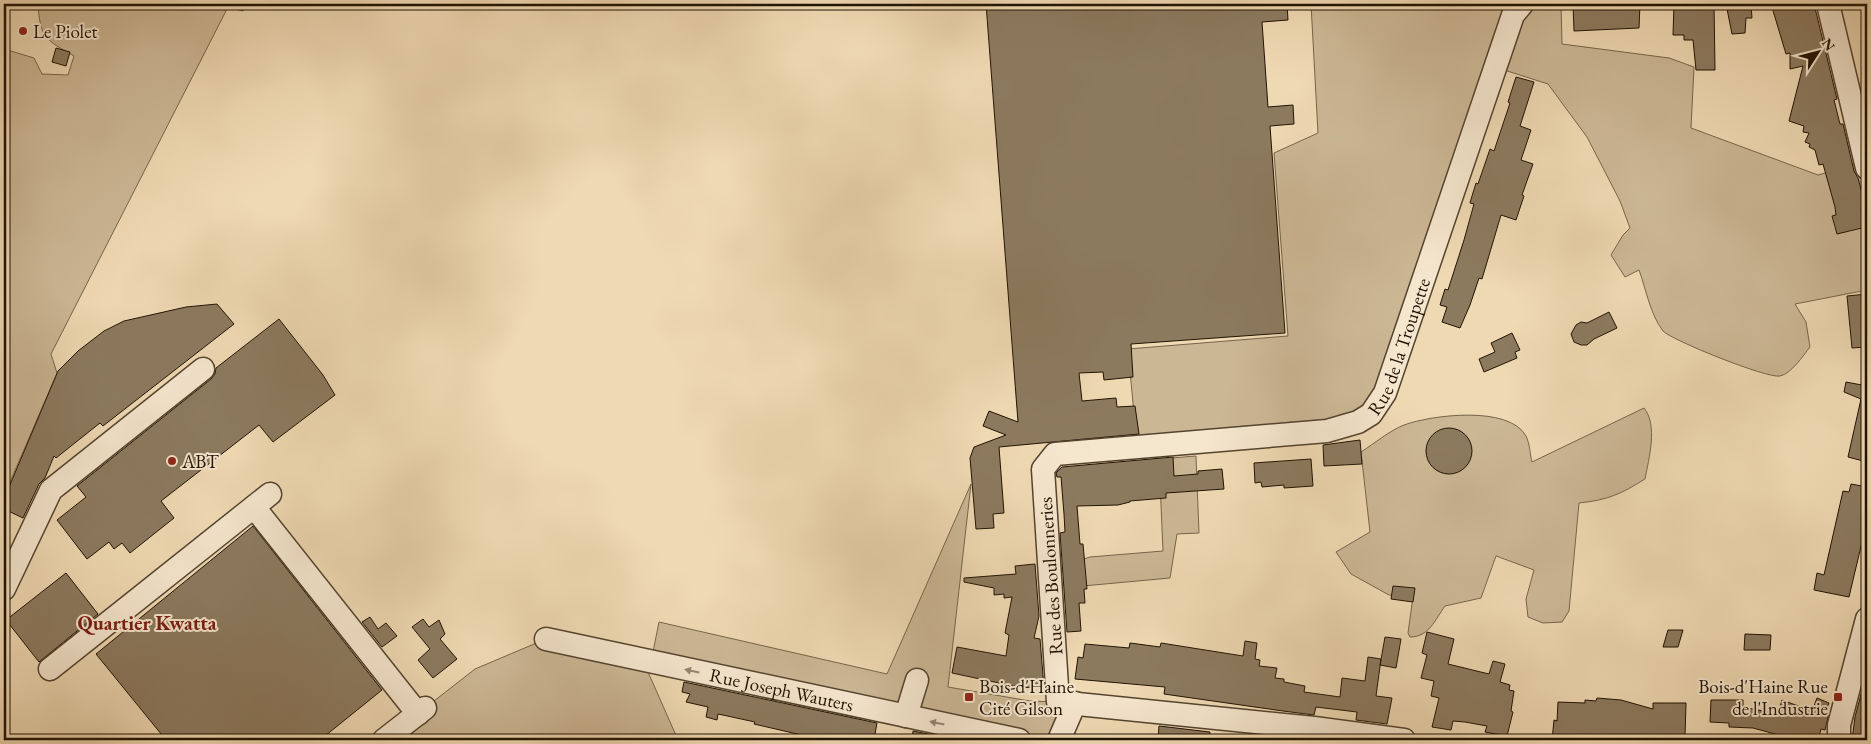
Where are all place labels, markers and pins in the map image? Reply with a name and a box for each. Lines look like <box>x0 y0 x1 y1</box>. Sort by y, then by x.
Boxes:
place label: Le Piolet <box>33 19 98 44</box>
marker: Le Piolet <box>17 25 29 37</box>
place label: ABT <box>181 449 219 474</box>
marker: ABT <box>166 455 178 467</box>
place label: Bois-d'Haine Cité Gilson <box>979 674 1074 721</box>
place label: Bois-d'Haine Rue de l'Industrie <box>1698 674 1828 721</box>
marker: Bois-d'Haine Cité Gilson <box>963 691 975 703</box>
marker: Bois-d'Haine Rue de l'Industrie <box>1832 691 1844 703</box>

